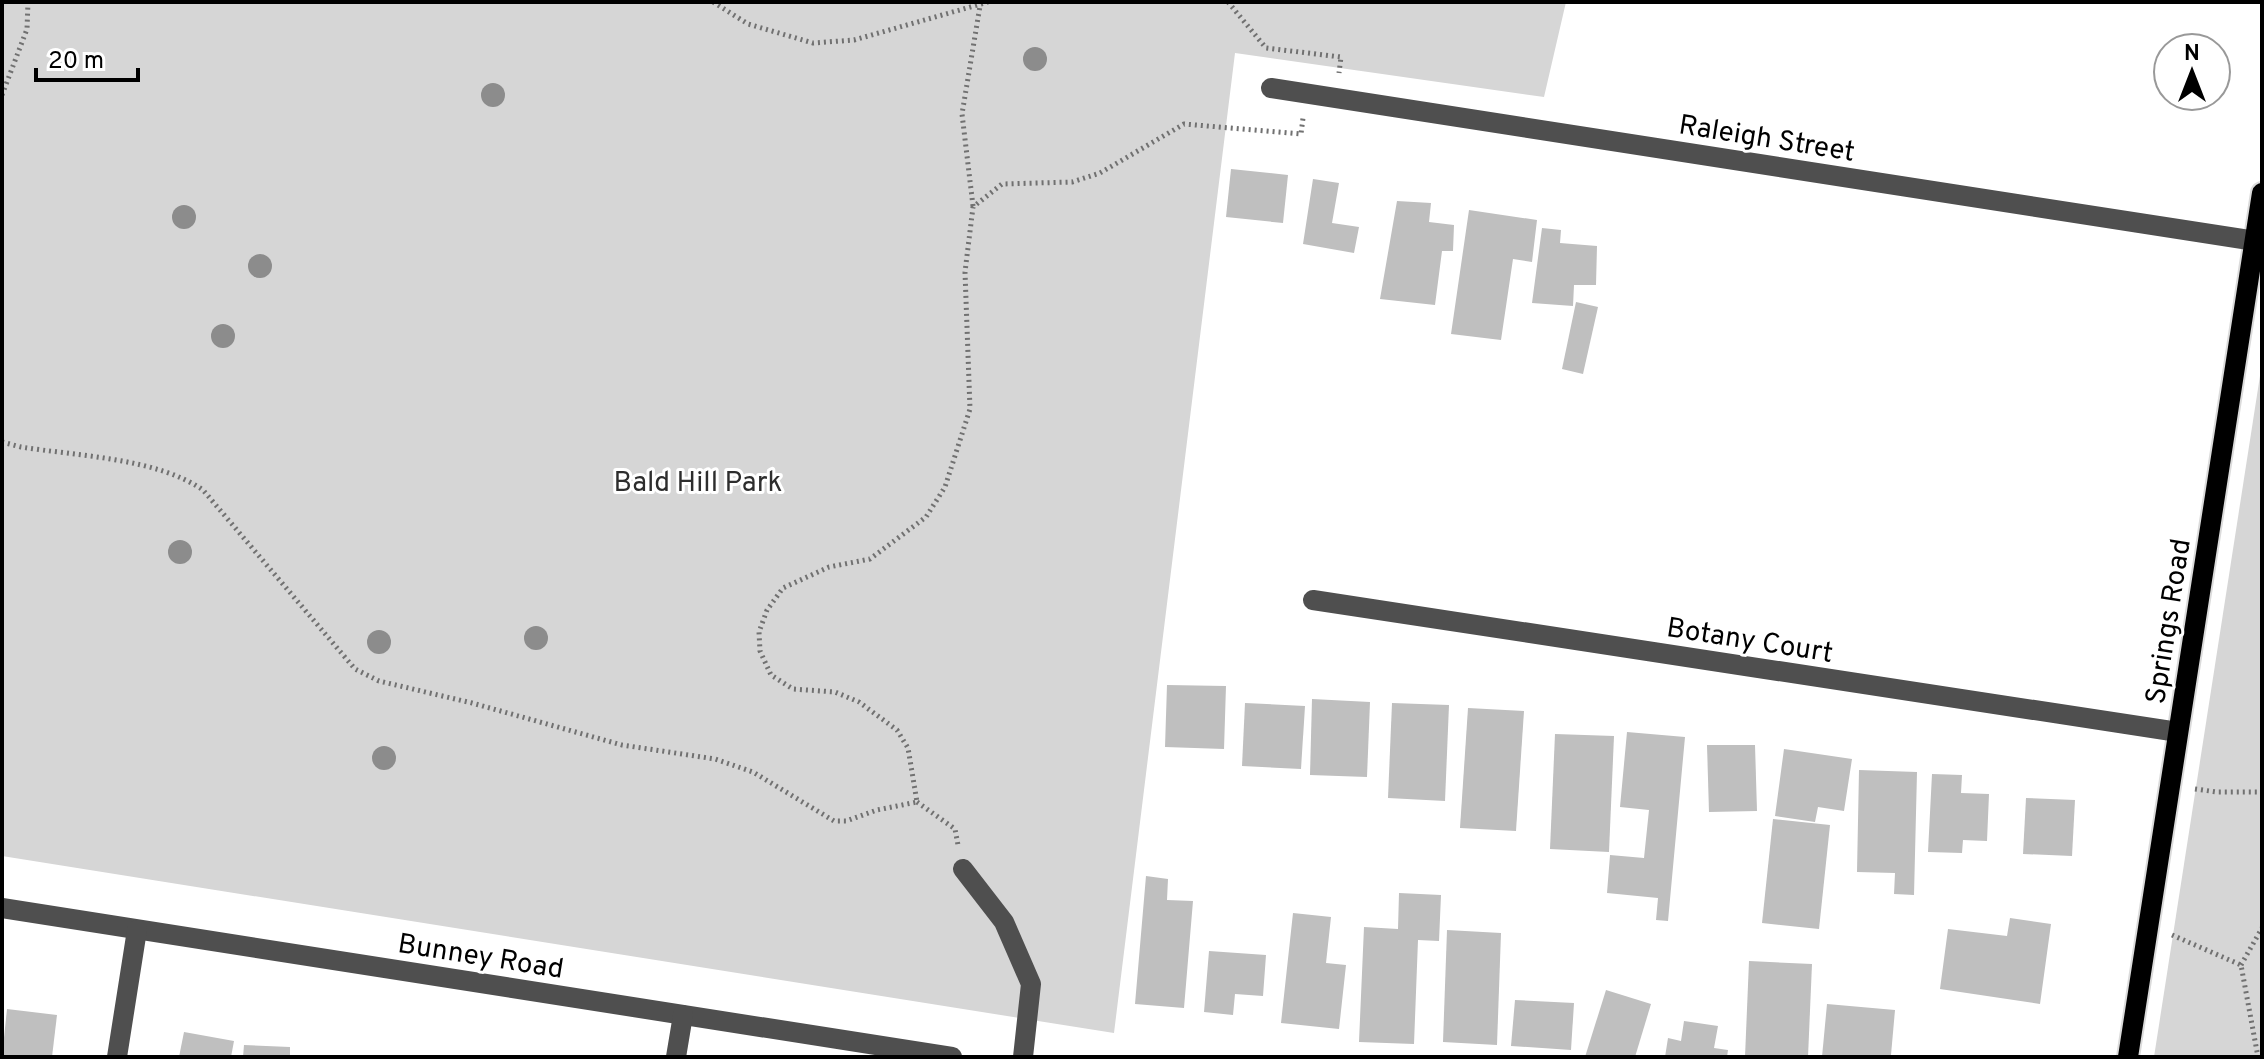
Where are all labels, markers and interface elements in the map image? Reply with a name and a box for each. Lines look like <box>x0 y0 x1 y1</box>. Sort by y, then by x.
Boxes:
scale bar <box>36 32 138 82</box>
north arrow <box>2152 32 2232 112</box>
text: N <box>2184 41 2200 68</box>
text: 20 m <box>48 47 104 77</box>
street label: Raleigh Street <box>1676 108 1857 172</box>
park label: Bald Hill Park <box>614 466 782 502</box>
street label: Springs Road <box>2139 536 2201 707</box>
street label: Botany Court <box>1664 611 1835 673</box>
street label: Bunney Road <box>395 927 566 989</box>

